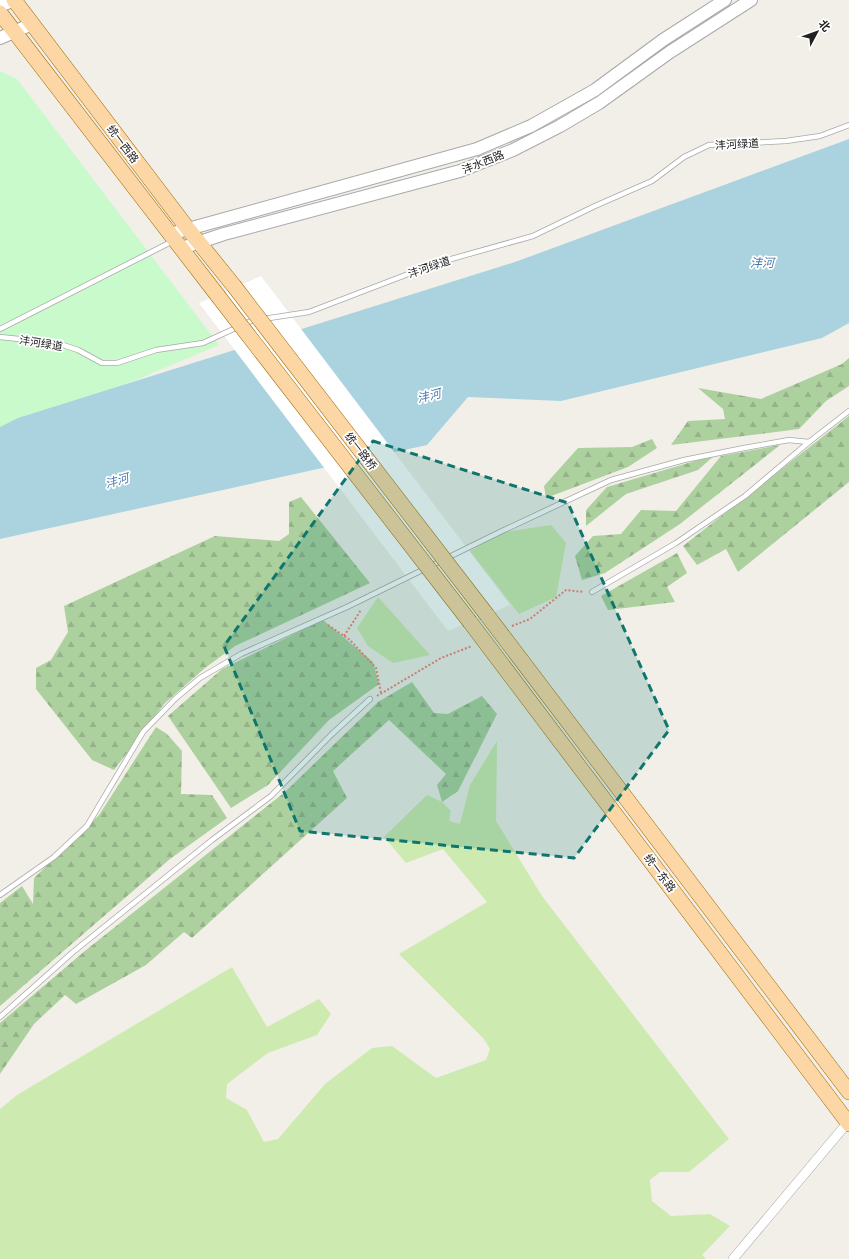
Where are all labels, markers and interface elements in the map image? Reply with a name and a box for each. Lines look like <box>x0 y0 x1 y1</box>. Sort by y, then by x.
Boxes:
north arrow <box>797 12 837 52</box>
text: 北 <box>816 17 833 34</box>
street label: 统一西路 <box>105 122 142 165</box>
street label: 沣河绿道 <box>715 136 759 151</box>
street label: 沣水西路 <box>460 147 506 176</box>
street label: 沣河绿道 <box>406 253 452 280</box>
water label: 沣河 <box>750 255 776 269</box>
street label: 沣河绿道 <box>18 333 64 352</box>
water label: 沣河 <box>415 385 444 405</box>
street label: 统一路桥 <box>343 429 380 472</box>
water label: 沣河 <box>103 469 132 490</box>
street label: 统一东路 <box>642 851 679 894</box>

